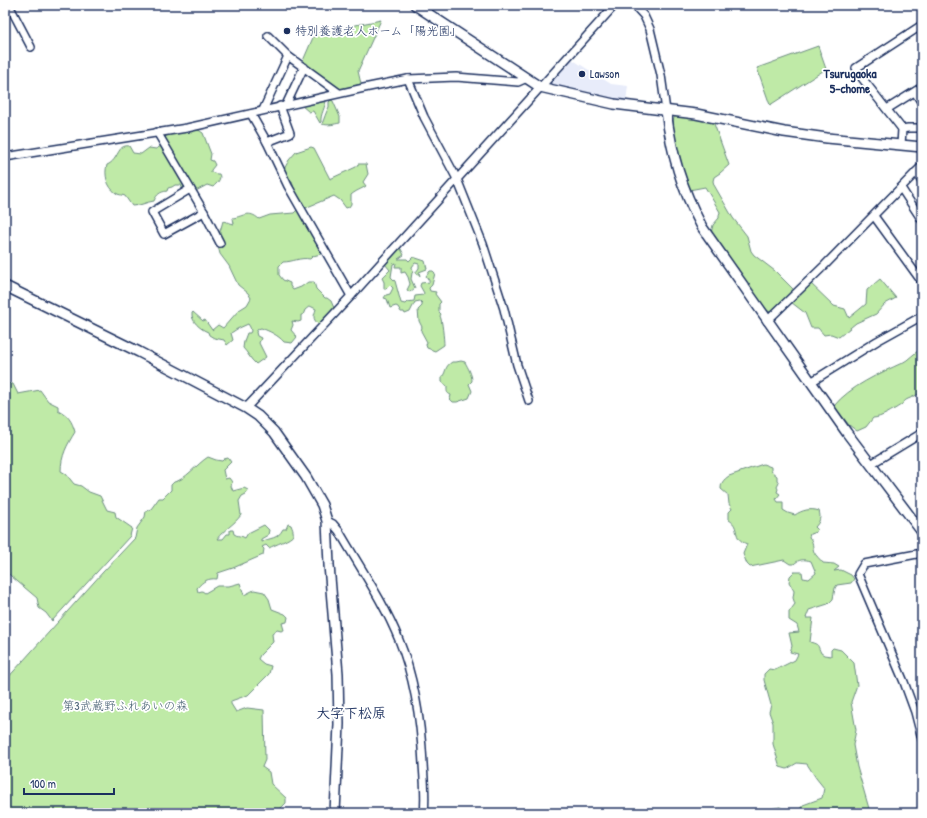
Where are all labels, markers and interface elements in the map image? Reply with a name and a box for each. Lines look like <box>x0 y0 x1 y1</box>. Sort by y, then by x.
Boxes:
place label: 特別養護老人ホーム「陽光園」 <box>295 22 463 39</box>
marker: 特別養護老人ホーム「陽光園」 <box>282 26 292 36</box>
district label: Tsurugaoka 5-chome <box>822 64 877 97</box>
place label: Lawson <box>590 65 620 82</box>
marker: Lawson <box>577 69 587 79</box>
park label: 第3武蔵野ふれあいの森 <box>62 697 188 714</box>
district label: 大字下松原 <box>316 703 386 722</box>
scale bar <box>24 770 114 796</box>
text: 100 m <box>30 775 56 792</box>

